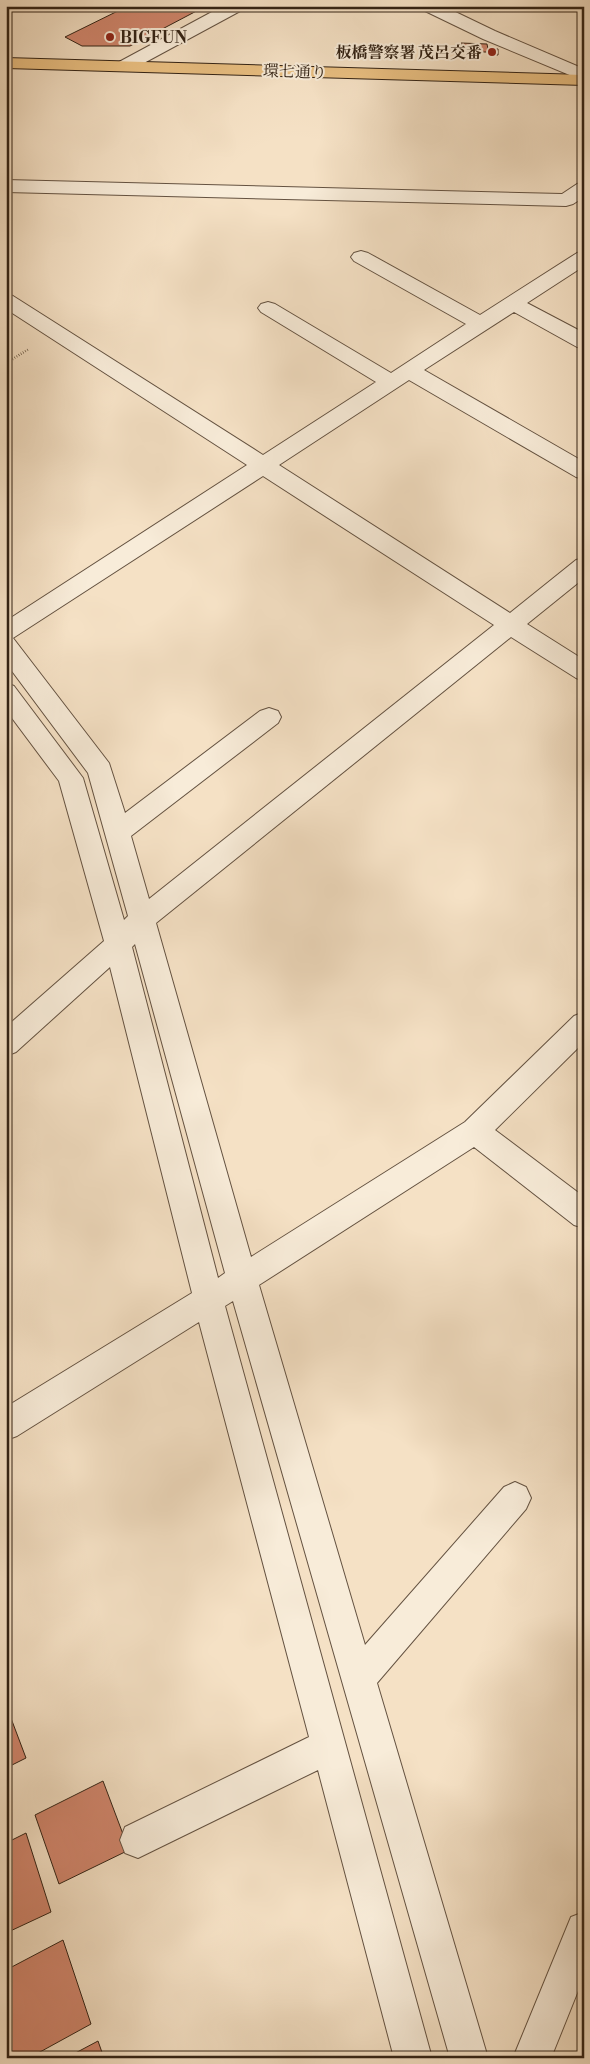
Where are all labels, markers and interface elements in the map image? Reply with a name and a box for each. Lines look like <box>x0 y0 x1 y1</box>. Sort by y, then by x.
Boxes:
place label: BIGFUN <box>120 28 187 48</box>
marker: BIGFUN <box>104 31 116 43</box>
place label: 板橋警察署 茂呂交番 <box>335 43 482 63</box>
marker: 板橋警察署 茂呂交番 <box>486 46 498 58</box>
street label: 環七通り <box>263 61 327 83</box>

